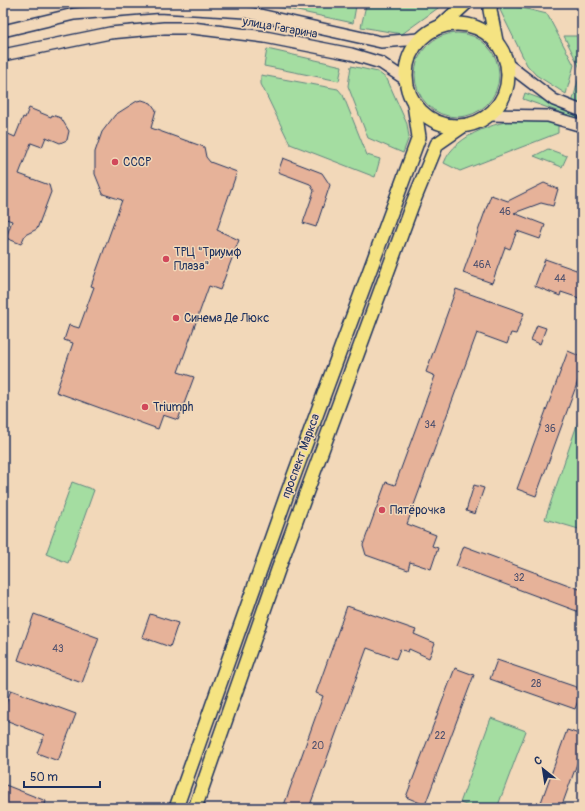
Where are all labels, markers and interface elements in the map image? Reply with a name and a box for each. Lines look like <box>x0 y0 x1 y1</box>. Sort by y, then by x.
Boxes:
street label: улица Гагарина <box>240 14 319 42</box>
place label: СССР <box>123 155 151 170</box>
marker: СССР <box>110 157 120 167</box>
house number: 46 <box>499 206 511 218</box>
place label: ТРЦ "Триумф Плаза" <box>174 245 242 274</box>
marker: ТРЦ "Триумф Плаза" <box>161 254 171 264</box>
house number: 46А <box>473 259 492 271</box>
house number: 44 <box>554 273 566 285</box>
place label: Синема Де Люкс <box>184 311 269 326</box>
marker: Синема Де Люкс <box>171 313 181 323</box>
place label: Triumph <box>153 400 194 415</box>
marker: Triumph <box>140 402 150 412</box>
street label: проспект Маркса <box>279 411 323 500</box>
house number: 34 <box>424 419 436 431</box>
house number: 36 <box>544 423 556 435</box>
place label: Пятёрочка <box>390 503 446 518</box>
marker: Пятёрочка <box>377 505 387 515</box>
house number: 32 <box>513 572 525 584</box>
house number: 43 <box>52 643 64 655</box>
house number: 28 <box>531 678 541 690</box>
house number: 22 <box>434 730 446 742</box>
house number: 20 <box>312 740 324 752</box>
north arrow <box>523 749 563 789</box>
text: С <box>532 753 545 768</box>
scale bar <box>24 763 100 789</box>
text: 50 m <box>30 770 58 785</box>

